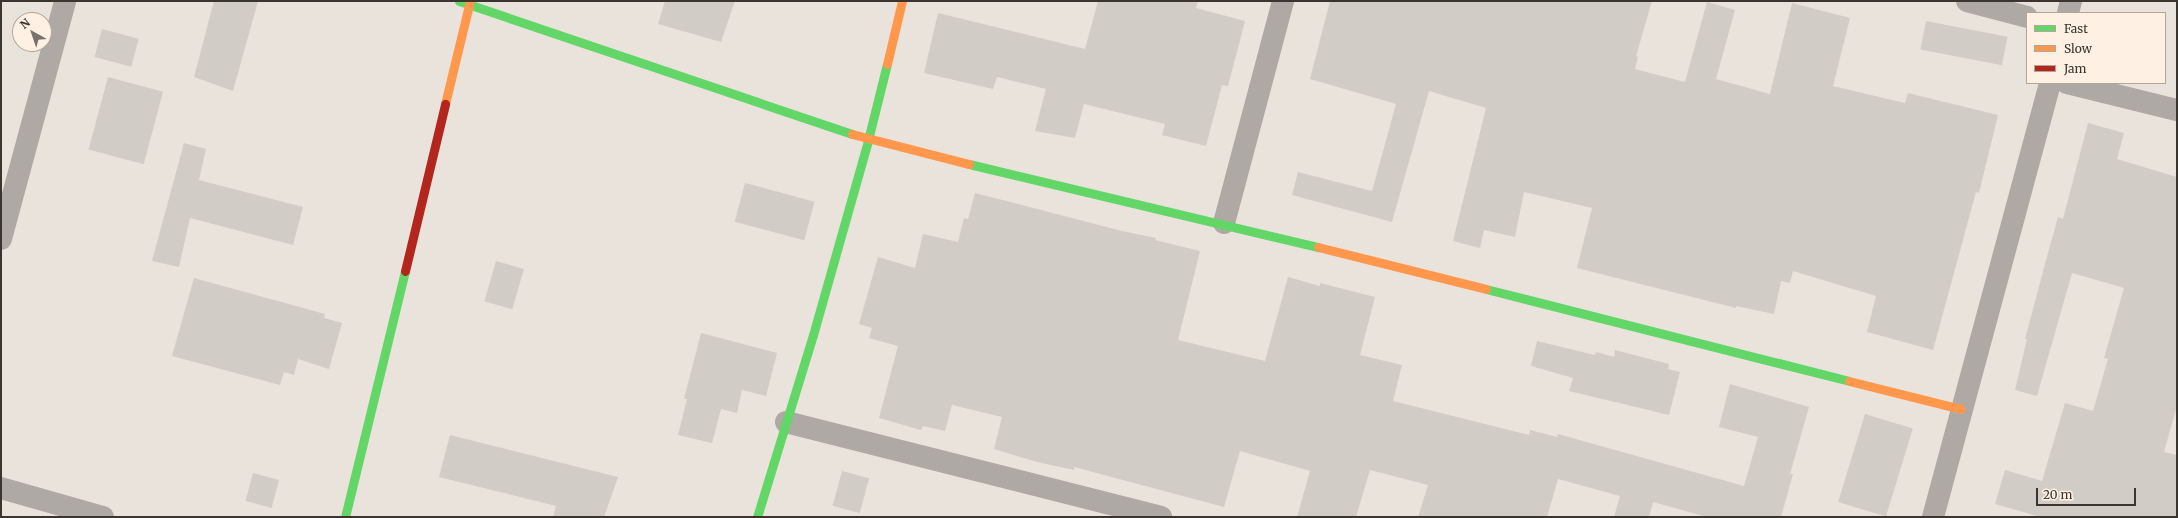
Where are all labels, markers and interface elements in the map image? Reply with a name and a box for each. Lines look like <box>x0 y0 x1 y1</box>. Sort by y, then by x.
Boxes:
north arrow <box>12 12 52 52</box>
legend <box>2026 12 2166 84</box>
text: N <box>17 15 33 32</box>
text: Fast <box>2064 21 2088 36</box>
text: Slow <box>2064 41 2092 56</box>
text: Jam <box>2064 61 2086 76</box>
scale bar <box>2038 480 2138 506</box>
text: 20 m <box>2043 487 2072 502</box>

